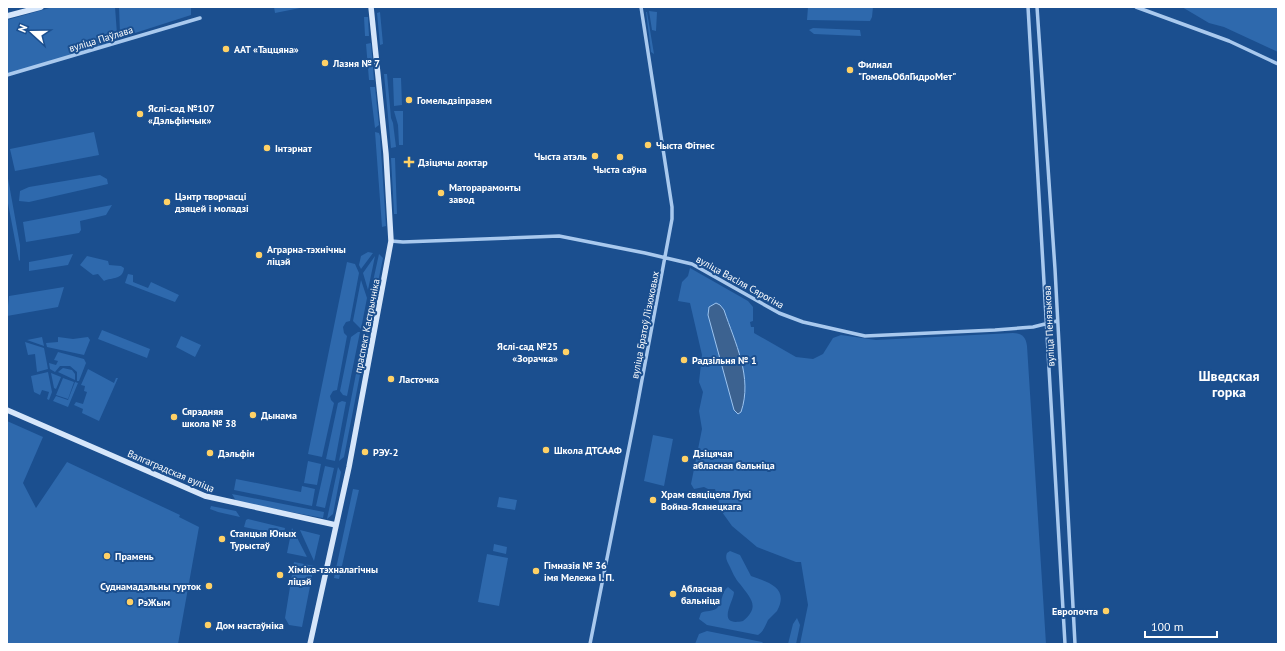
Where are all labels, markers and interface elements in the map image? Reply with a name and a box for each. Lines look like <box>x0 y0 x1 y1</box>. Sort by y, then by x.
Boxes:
north arrow <box>12 12 52 52</box>
text: N <box>15 23 30 34</box>
street label: вуліца Паўлава <box>67 23 135 55</box>
place label: ААТ «Таццяна» <box>234 43 299 56</box>
marker: ААТ «Таццяна» <box>221 44 231 54</box>
place label: Лазня № 7 <box>332 57 380 70</box>
marker: Лазня № 7 <box>320 58 330 68</box>
place label: Филиал "ГомельОблГидроМет" <box>858 58 956 83</box>
marker: Филиал "ГомельОблГидроМет" <box>845 65 855 75</box>
place label: Гомельдзіпразем <box>417 94 492 107</box>
marker: Гомельдзіпразем <box>404 95 414 105</box>
place label: Яслі-сад №107 «Дэльфінчык» <box>148 102 215 127</box>
marker: Яслі-сад №107 «Дэльфінчык» <box>135 109 145 119</box>
place label: Чыста Фітнес <box>656 139 715 152</box>
marker: Чыста Фітнес <box>643 140 653 150</box>
place label: Інтэрнат <box>275 142 313 155</box>
marker: Інтэрнат <box>262 143 272 153</box>
place label: Чыста атэль <box>534 150 587 163</box>
marker: Чыста атэль <box>590 151 600 161</box>
marker: Чыста саўна <box>615 152 625 162</box>
marker: Дзіцячы доктар <box>403 156 415 168</box>
place label: Дзіцячы доктар <box>418 156 488 169</box>
place label: Чыста саўна <box>593 163 647 176</box>
place label: Маторарамонты завод <box>449 181 521 206</box>
marker: Маторарамонты завод <box>436 188 446 198</box>
place label: Цэнтр творчасці дзяцей і моладзі <box>174 190 249 215</box>
marker: Цэнтр творчасці дзяцей і моладзі <box>162 197 172 207</box>
place label: Аграрна-тэхнічны ліцэй <box>266 243 346 268</box>
marker: Аграрна-тэхнічны ліцэй <box>254 250 264 260</box>
street label: вуліца Васіля Сярогіна <box>694 252 786 312</box>
street label: вуліца Братоў Лізюковых <box>628 270 662 380</box>
street label: праспект Кастрычніка <box>351 278 383 374</box>
street label: вуліца Пенязькова <box>1040 285 1058 367</box>
place label: Яслі-сад №25 «Зорачка» <box>497 340 558 365</box>
marker: Яслі-сад №25 «Зорачка» <box>561 347 571 357</box>
place label: Радзільня № 1 <box>692 354 757 367</box>
marker: Радзільня № 1 <box>679 355 689 365</box>
district label: Шведская горка <box>1199 367 1259 401</box>
place label: Ласточка <box>398 373 439 386</box>
marker: Ласточка <box>386 374 396 384</box>
place label: Сярэдняя школа № 38 <box>182 405 237 430</box>
place label: Дынама <box>261 409 297 422</box>
marker: Дынама <box>248 410 258 420</box>
marker: Сярэдняя школа № 38 <box>169 412 179 422</box>
place label: Школа ДТСААФ <box>554 444 622 457</box>
marker: Школа ДТСААФ <box>541 445 551 455</box>
place label: РЭУ-2 <box>373 446 398 459</box>
street label: Валгаградская вуліца <box>126 447 217 495</box>
place label: Дэльфін <box>218 447 255 460</box>
marker: РЭУ-2 <box>360 447 370 457</box>
place label: Дзіцячая абласная бальніца <box>693 447 775 472</box>
marker: Дэльфін <box>205 448 215 458</box>
marker: Дзіцячая абласная бальніца <box>680 454 690 464</box>
place label: Храм свяціцеля Лукі Война-Ясянецкага <box>661 488 752 513</box>
marker: Храм свяціцеля Лукі Война-Ясянецкага <box>648 495 658 505</box>
place label: Станцыя Юных Турыстаў <box>230 527 297 552</box>
marker: Станцыя Юных Турыстаў <box>217 534 227 544</box>
place label: Прамень <box>115 550 154 563</box>
marker: Прамень <box>102 551 112 561</box>
place label: Гімназія № 36 імя Мележа І. П. <box>544 559 615 584</box>
place label: Хіміка-тэхналагічны ліцэй <box>287 563 378 588</box>
marker: Гімназія № 36 імя Мележа І. П. <box>531 566 541 576</box>
marker: Хіміка-тэхналагічны ліцэй <box>275 570 285 580</box>
place label: Суднамадэльны гурток <box>100 580 201 593</box>
marker: Суднамадэльны гурток <box>204 581 214 591</box>
place label: Абласная бальніца <box>681 582 722 607</box>
marker: Абласная бальніца <box>668 589 678 599</box>
place label: РэЖым <box>138 596 171 609</box>
marker: РэЖым <box>125 597 135 607</box>
place label: Европочта <box>1052 605 1098 618</box>
marker: Европочта <box>1101 606 1111 616</box>
scale bar <box>1145 613 1217 639</box>
place label: Дом настаўніка <box>216 619 284 632</box>
text: 100 m <box>1151 619 1184 634</box>
marker: Дом настаўніка <box>203 620 213 630</box>

